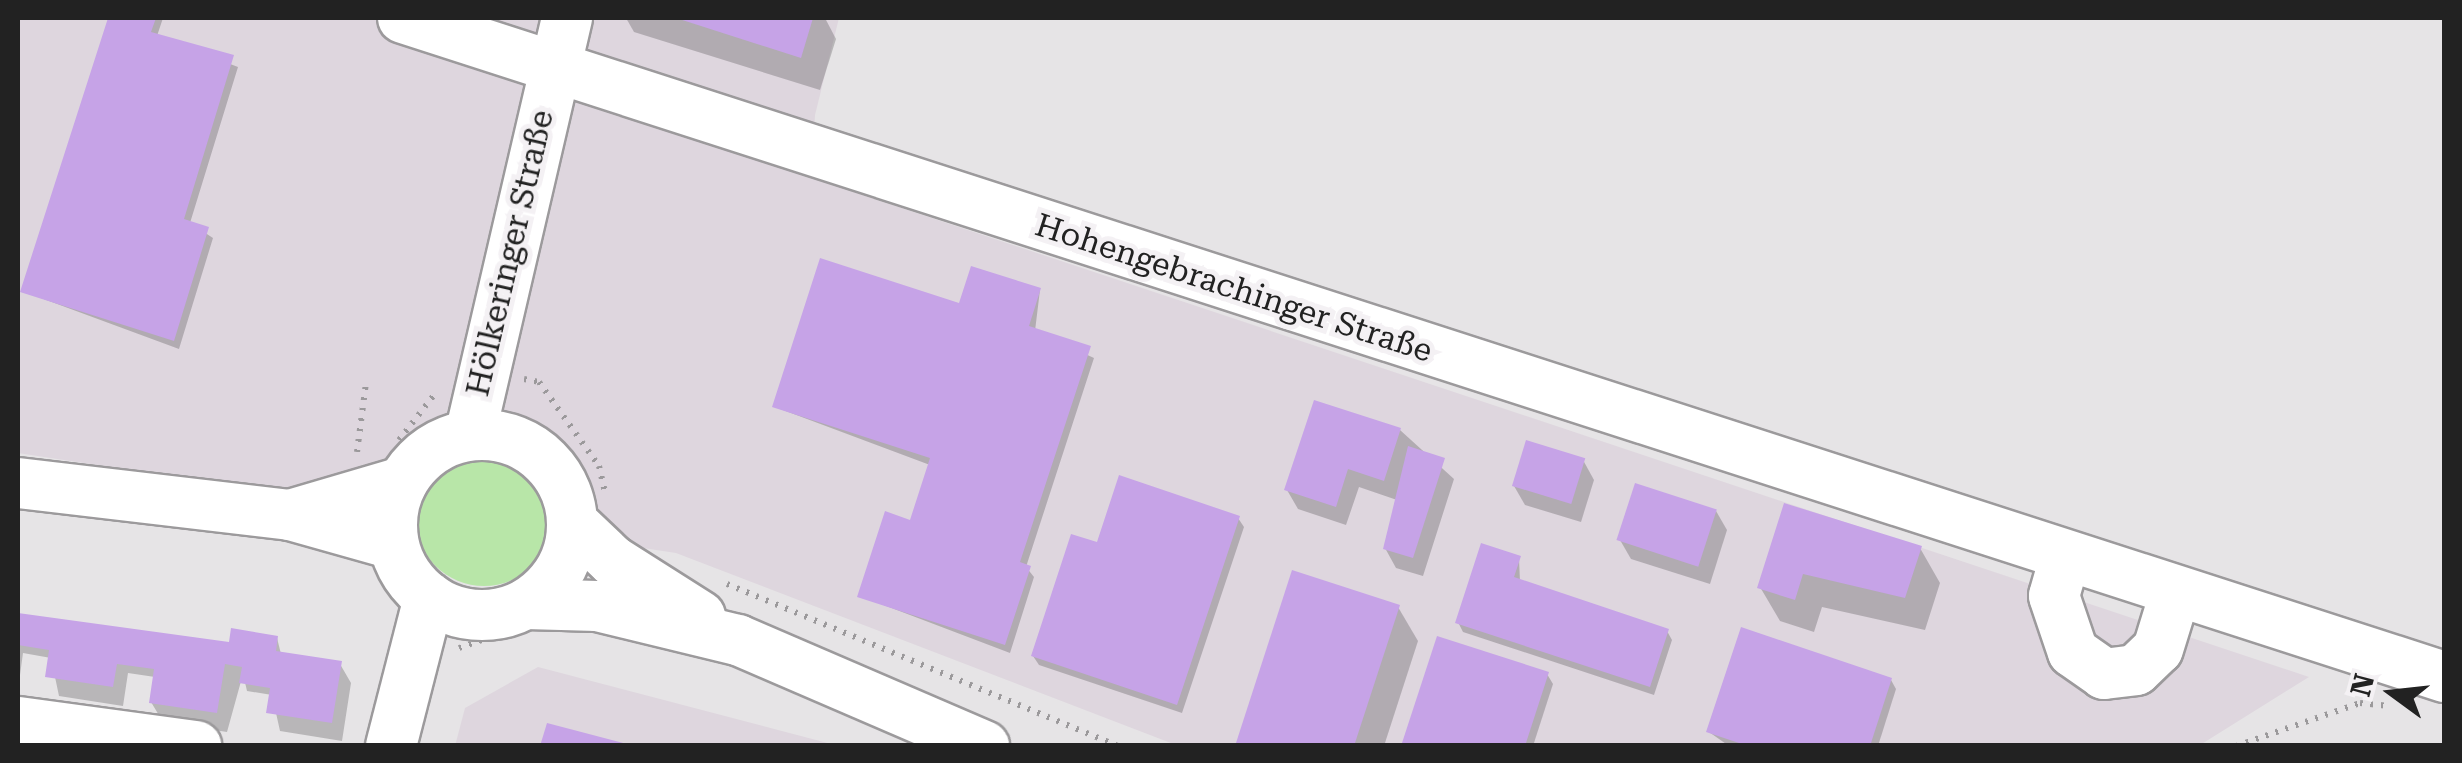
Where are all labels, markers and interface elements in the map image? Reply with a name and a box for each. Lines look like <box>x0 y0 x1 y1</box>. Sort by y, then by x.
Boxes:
street label: Hölkeringer Straße <box>458 106 562 400</box>
street label: Hohengebrachinger Straße <box>1031 206 1437 370</box>
north arrow <box>2342 643 2442 743</box>
text: N <box>2344 670 2381 700</box>

